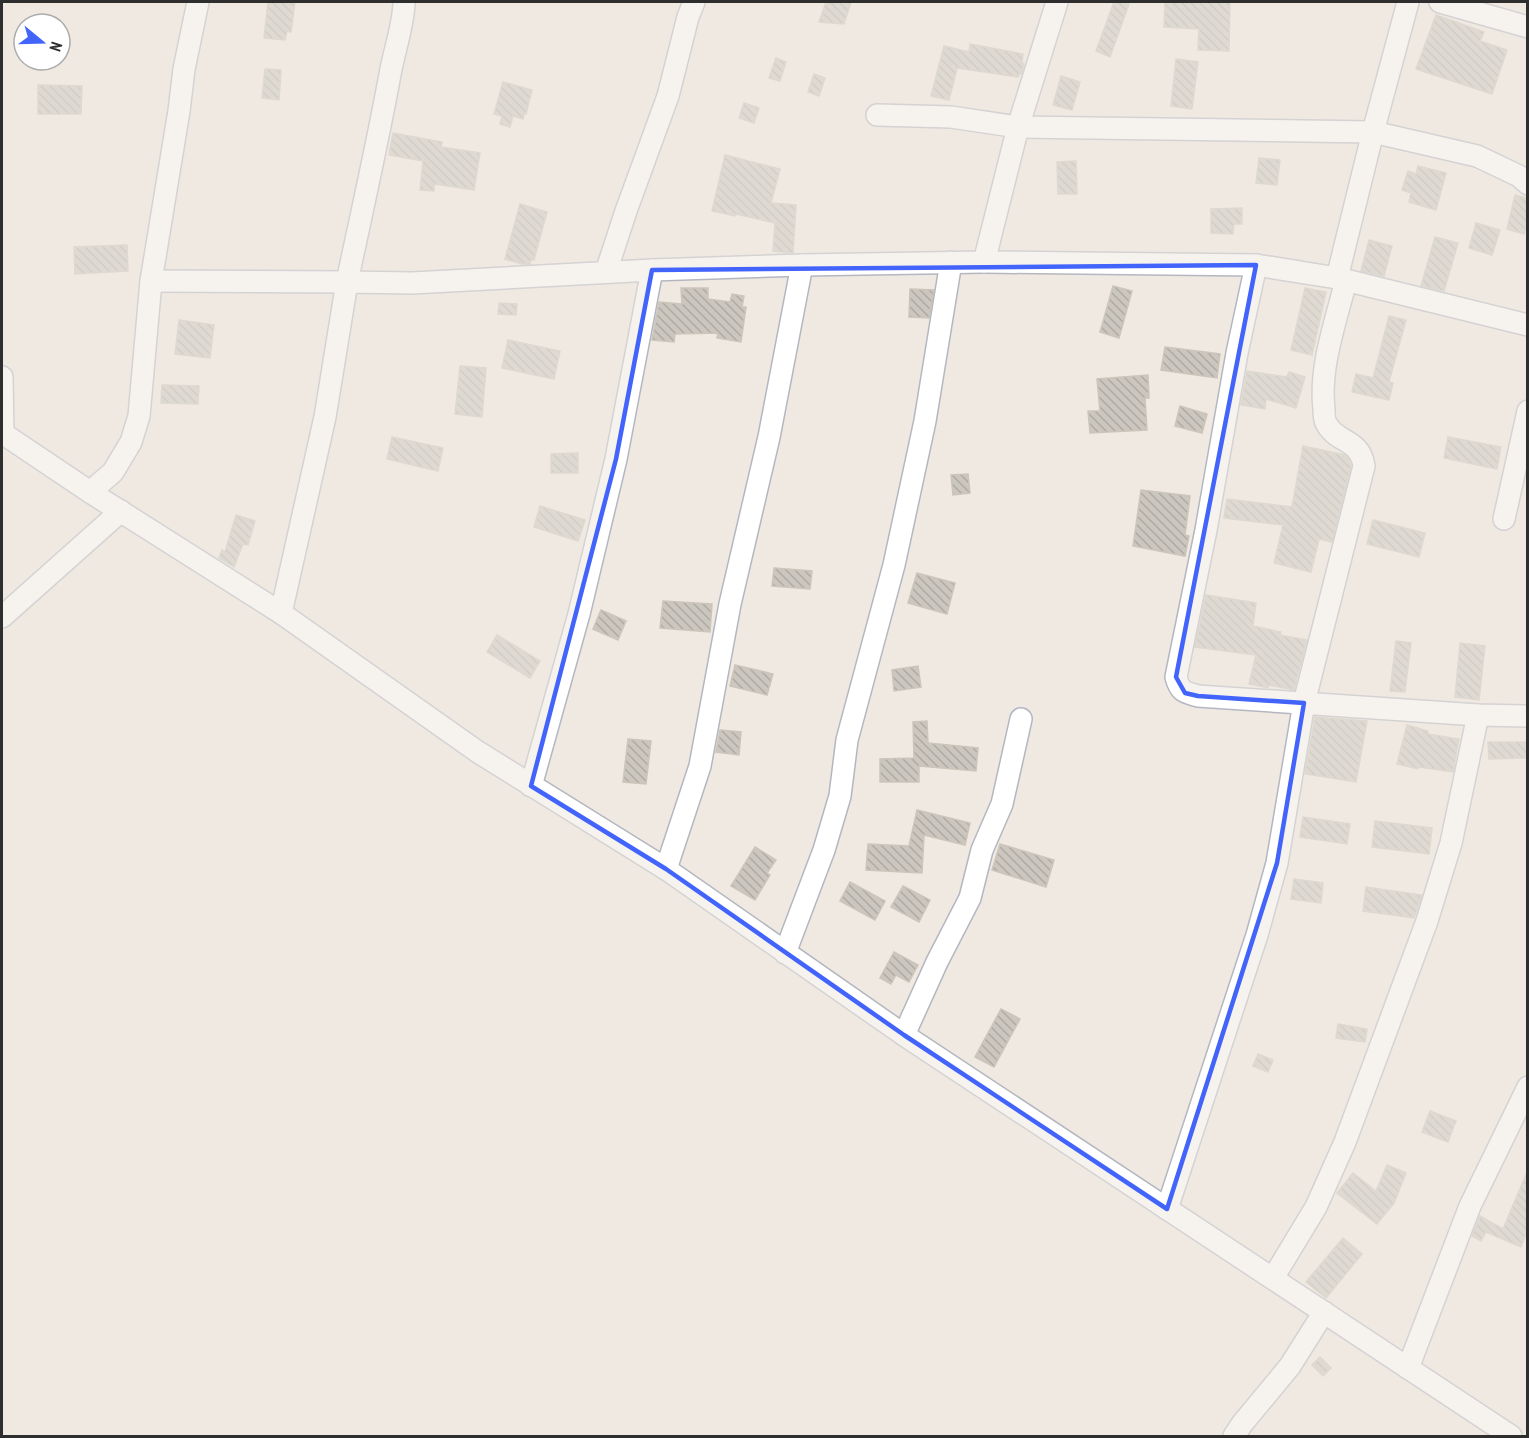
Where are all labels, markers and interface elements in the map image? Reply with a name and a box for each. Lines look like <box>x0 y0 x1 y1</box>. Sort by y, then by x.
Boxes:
north arrow <box>12 12 72 72</box>
text: N <box>45 40 67 54</box>

